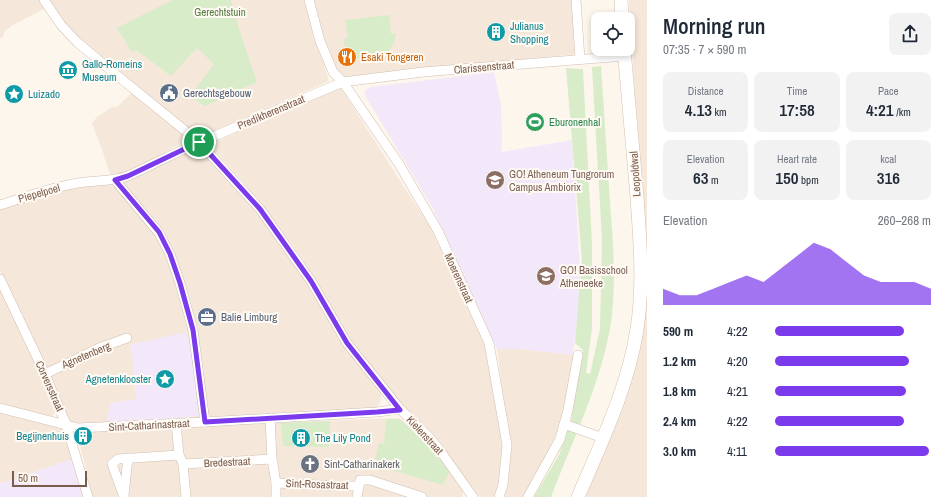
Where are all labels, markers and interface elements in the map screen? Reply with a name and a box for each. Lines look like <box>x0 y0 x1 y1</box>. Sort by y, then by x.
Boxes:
park label: Gerechtstuin <box>194 5 246 19</box>
text: Morning run <box>663 11 766 41</box>
map controls <box>591 12 635 56</box>
button: locate <box>591 12 635 56</box>
button: share <box>889 13 931 55</box>
place label: Julianus Shopping <box>510 19 549 46</box>
building icon: Julianus Shopping <box>485 21 507 43</box>
text: 07:35 · 7 × 590 m <box>663 41 746 58</box>
restaurant icon: Esaki Tongeren <box>336 46 358 68</box>
place label: Esaki Tongeren <box>361 50 424 64</box>
place label: Gallo-Romeins Museum <box>82 57 143 84</box>
street label: Clarissenstraat <box>453 57 515 77</box>
museum icon: Gallo-Romeins Museum <box>57 59 79 81</box>
public building icon: Gerechtsgebouw <box>158 82 180 104</box>
place icon: Luizado <box>3 83 25 105</box>
text: Distance <box>688 84 723 98</box>
text: Time <box>787 84 807 98</box>
text: Pace <box>878 84 899 98</box>
place label: Gerechtsgebouw <box>183 86 252 100</box>
place label: Luizado <box>28 87 60 101</box>
street label: Predikherenstraat <box>235 91 307 132</box>
text: 4.13 <box>685 98 712 121</box>
text: 17:58 <box>779 98 815 121</box>
text: 4:21 <box>866 98 894 121</box>
text: km <box>712 105 727 119</box>
text: /km <box>894 105 911 119</box>
sports icon: Eburonenhal <box>524 111 546 133</box>
place label: Eburonenhal <box>549 115 600 129</box>
pin <box>182 125 216 159</box>
icon: arrive <box>188 131 210 153</box>
street label: Leopoldwal <box>626 151 644 197</box>
text: Elevation <box>687 152 724 166</box>
text: Heart rate <box>777 152 817 166</box>
text: kcal <box>880 152 896 166</box>
text: 63 <box>693 166 708 189</box>
text: 150 <box>775 166 799 189</box>
text: 316 <box>877 166 900 189</box>
place label: GO! Atheneum Tungrorum Campus Ambiorix <box>509 167 614 194</box>
school or university icon: GO! Atheneum Tungrorum Campus Ambiorix <box>484 169 506 191</box>
text: m <box>708 173 718 187</box>
text: bpm <box>799 173 819 187</box>
street label: Piepelpoel <box>17 180 61 206</box>
text: Elevation <box>663 212 707 229</box>
text: 260–268 m <box>878 212 931 229</box>
street label: Moerenstraat <box>441 251 477 305</box>
place label: GO! Basisschool Atheneeke <box>559 263 628 290</box>
school or university icon: GO! Basisschool Atheneeke <box>535 265 557 287</box>
office icon: Balie Limburg <box>196 306 218 328</box>
place label: Balie Limburg <box>221 310 277 324</box>
text: 590 m <box>663 323 693 340</box>
text: 4:22 <box>727 323 748 340</box>
street label: Agnetenberg <box>59 338 113 372</box>
text: 1.2 km <box>663 353 696 370</box>
text: 4:20 <box>727 353 748 370</box>
street label: Corversstraat <box>33 358 68 414</box>
place icon: Agnetenklooster <box>154 368 176 390</box>
place label: Agnetenklooster <box>85 372 151 386</box>
text: 1.8 km <box>663 383 696 400</box>
text: 4:21 <box>727 383 748 400</box>
street label: Kielenstraat <box>403 413 447 458</box>
text: 2.4 km <box>663 413 696 430</box>
text: 4:22 <box>727 413 748 430</box>
street label: Sint-Catharinastraat <box>108 416 190 434</box>
building icon: Begijnenhuis <box>72 425 94 447</box>
building icon: The Lily Pond <box>290 427 312 449</box>
place label: Begijnenhuis <box>16 429 69 443</box>
place label: The Lily Pond <box>315 431 371 445</box>
text: 3.0 km <box>663 443 696 460</box>
text: 4:11 <box>727 443 747 460</box>
church icon: Sint-Catharinakerk <box>299 453 321 475</box>
street label: Bredestraat <box>203 454 251 470</box>
place label: Sint-Catharinakerk <box>324 457 400 471</box>
scale bar <box>12 469 87 488</box>
text: 50 m <box>18 471 38 485</box>
street label: Sint-Rosastraat <box>285 476 349 492</box>

